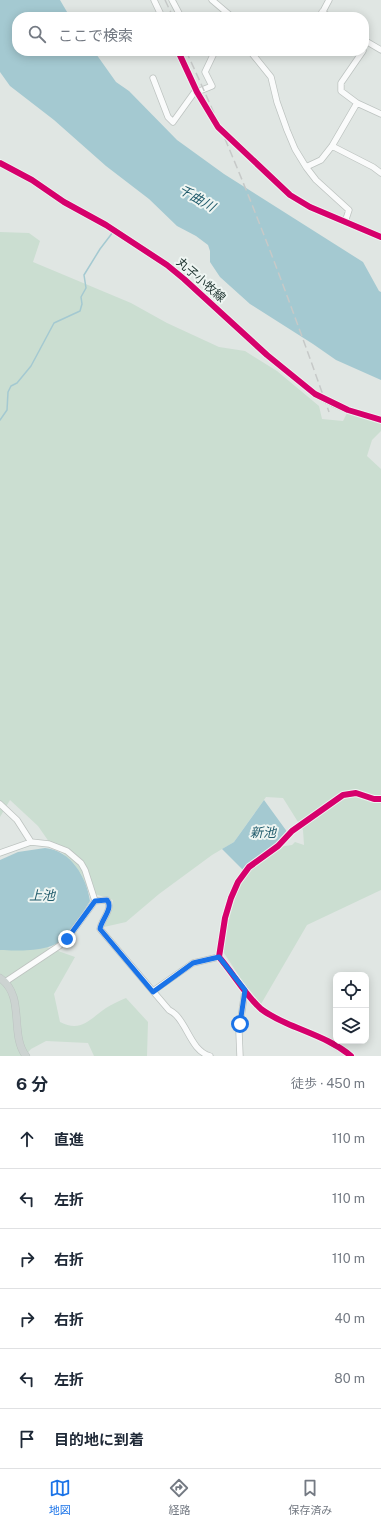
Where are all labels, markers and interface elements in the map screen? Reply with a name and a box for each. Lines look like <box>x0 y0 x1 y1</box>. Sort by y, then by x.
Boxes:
search box <box>12 12 369 56</box>
icon: search <box>26 23 48 45</box>
text: ここで検索 <box>58 27 133 44</box>
water label: 千曲川 <box>176 182 219 215</box>
street label: 丸子小牧線 <box>174 255 228 305</box>
water label: 新池 <box>250 825 278 840</box>
water label: 上池 <box>29 888 57 903</box>
route end <box>58 930 76 948</box>
map controls <box>333 972 369 1044</box>
button: locate <box>333 972 369 1008</box>
button: layers <box>333 1008 369 1044</box>
route start <box>231 1015 249 1033</box>
text: 6 分 <box>16 1074 48 1094</box>
text: 徒歩 · 450 m <box>291 1076 365 1091</box>
icon: ahead <box>16 1128 38 1150</box>
text: 直進 <box>54 1131 84 1148</box>
text: 110 m <box>332 1131 365 1146</box>
icon: left <box>16 1188 38 1210</box>
text: 左折 <box>54 1191 84 1208</box>
text: 110 m <box>332 1191 365 1206</box>
icon: right <box>16 1248 38 1270</box>
text: 右折 <box>54 1251 84 1268</box>
text: 110 m <box>332 1251 365 1266</box>
icon: right <box>16 1308 38 1330</box>
text: 右折 <box>54 1311 84 1328</box>
text: 40 m <box>334 1311 365 1326</box>
icon: left <box>16 1368 38 1390</box>
text: 左折 <box>54 1371 84 1388</box>
text: 80 m <box>334 1371 365 1386</box>
icon: arrive <box>16 1428 38 1450</box>
text: 目的地に到着 <box>54 1431 144 1448</box>
tab: 地図 <box>49 1477 71 1517</box>
tab: 経路 <box>168 1477 190 1517</box>
tab: 保存済み <box>288 1477 332 1517</box>

